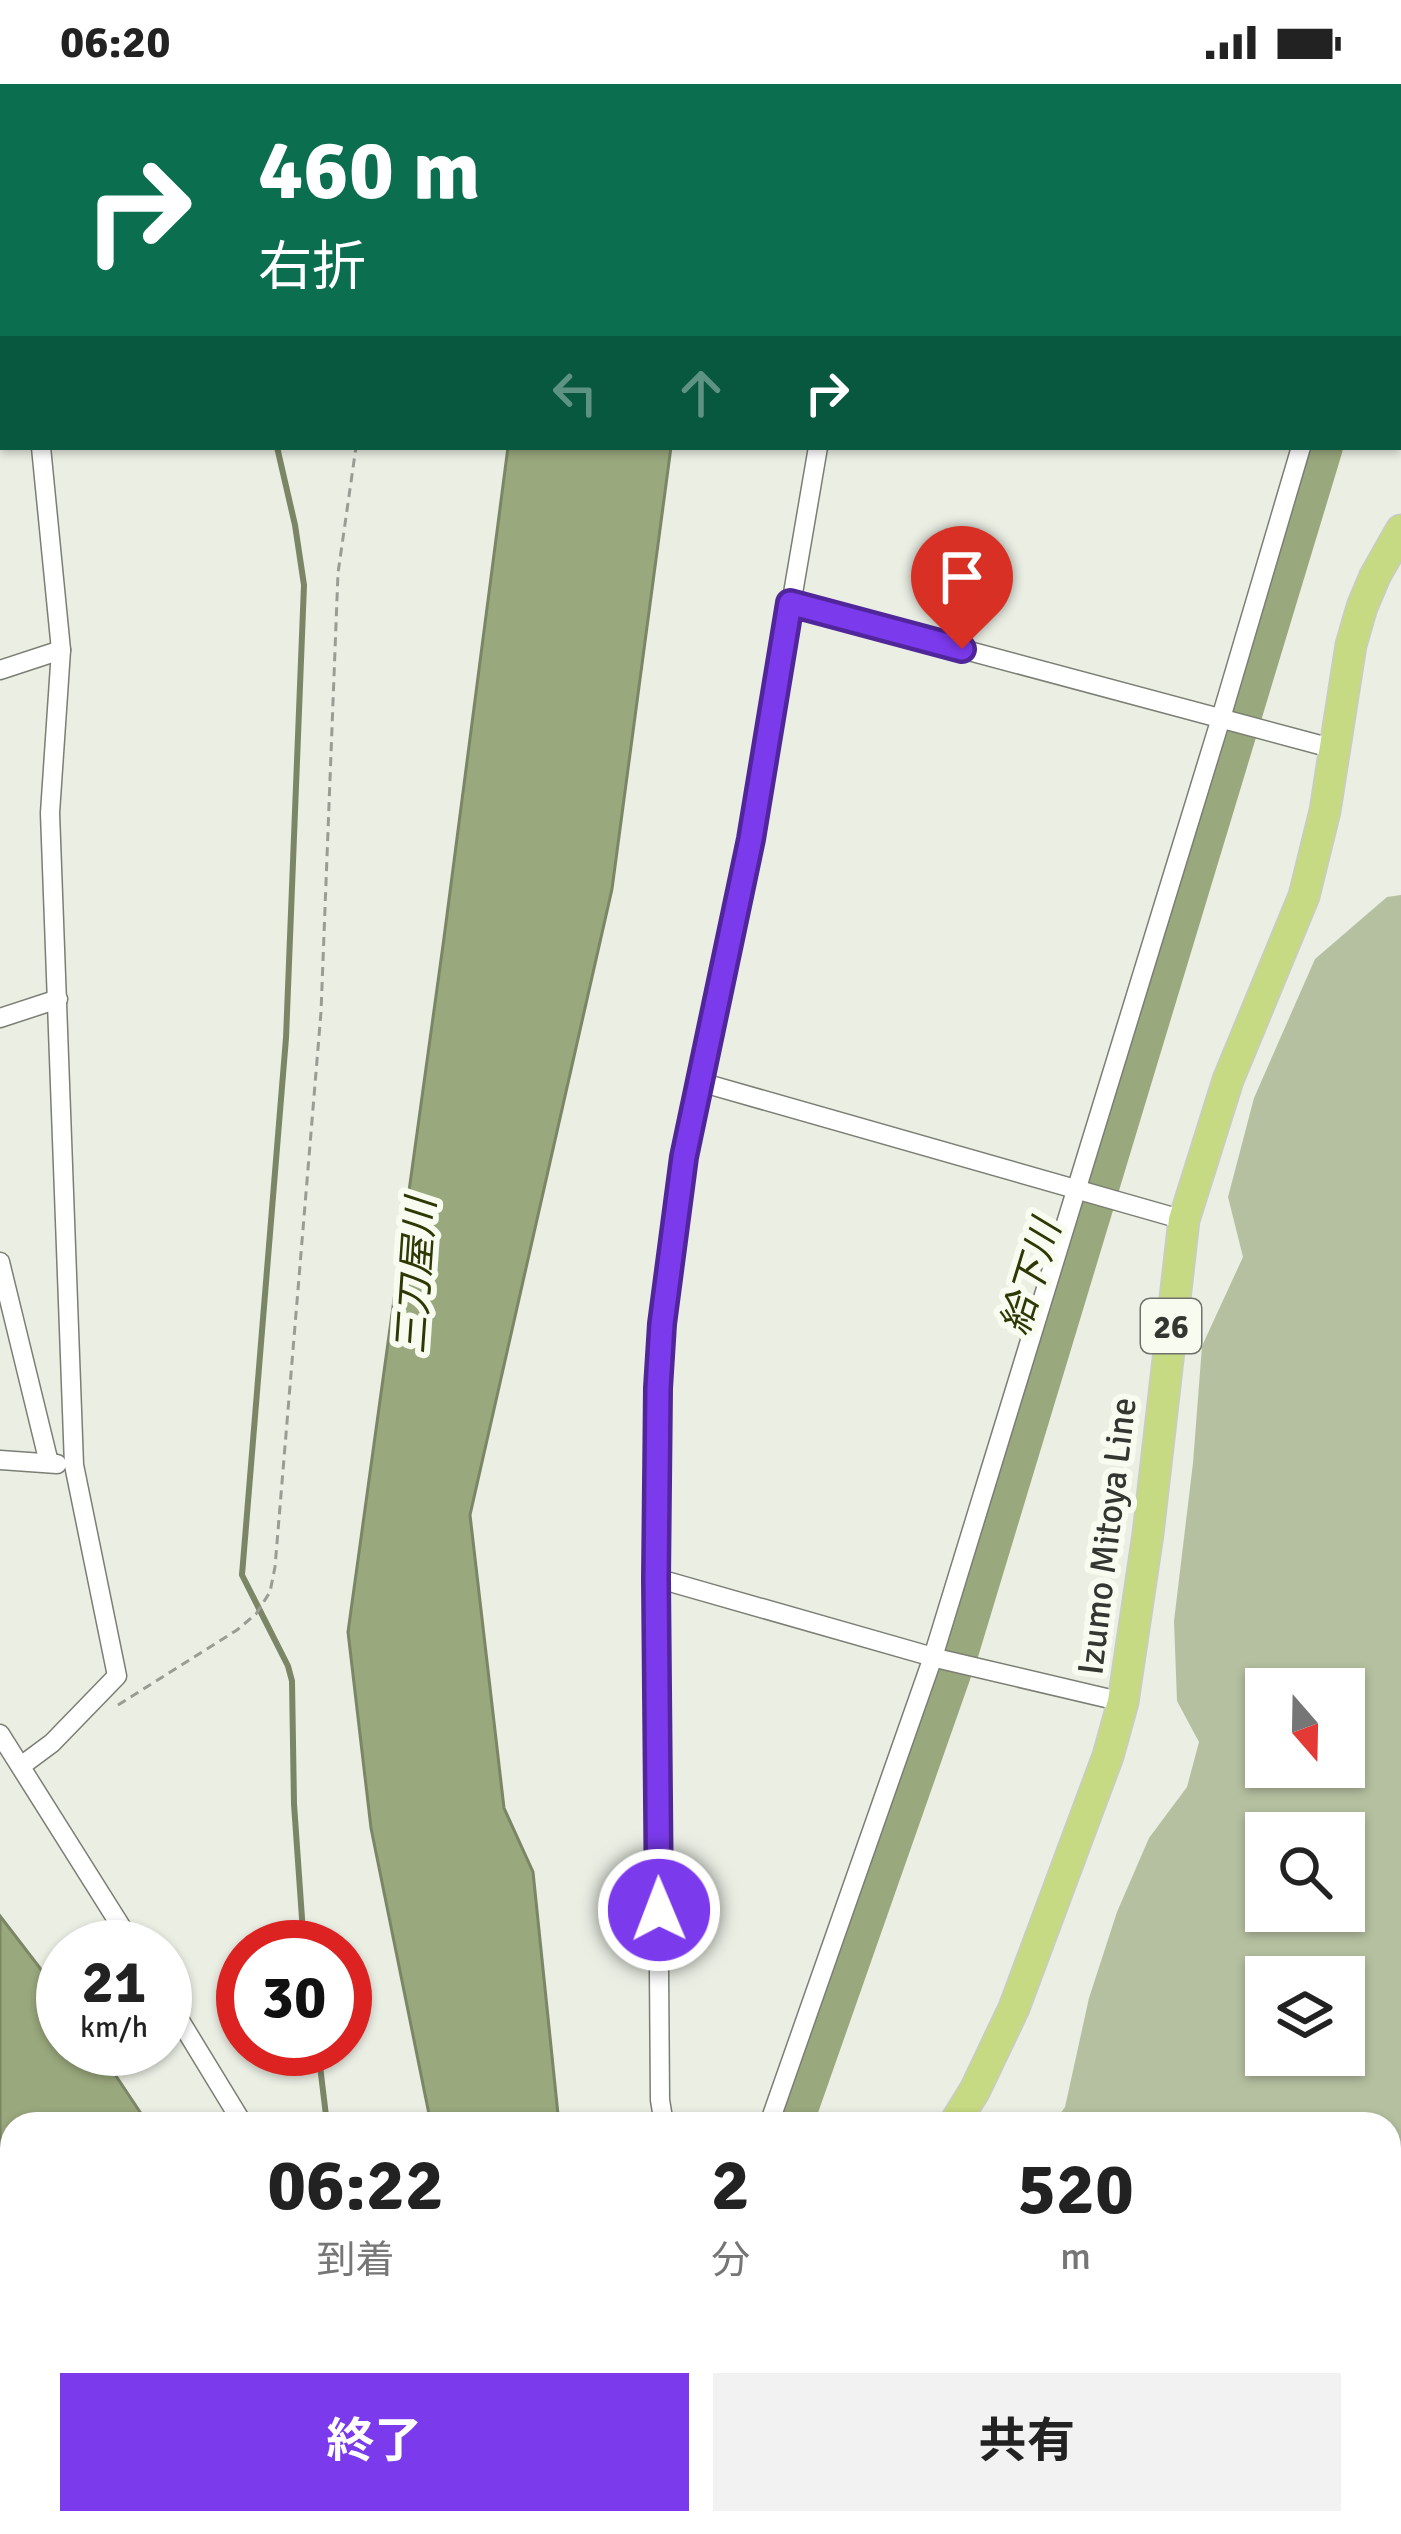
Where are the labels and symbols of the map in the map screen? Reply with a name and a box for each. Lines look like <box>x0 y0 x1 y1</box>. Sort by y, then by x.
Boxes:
pin <box>911 526 1013 649</box>
water label: 三刀屋川 <box>387 1193 446 1356</box>
water label: 給下川 <box>991 1211 1072 1340</box>
road number: 26 <box>1141 1299 1201 1353</box>
street label: Izumo Mitoya Line <box>1068 1395 1147 1677</box>
north arrow <box>1245 1668 1365 1788</box>
position arrow <box>596 1847 722 1973</box>
speed limit sign: 30 <box>216 1920 372 2076</box>

